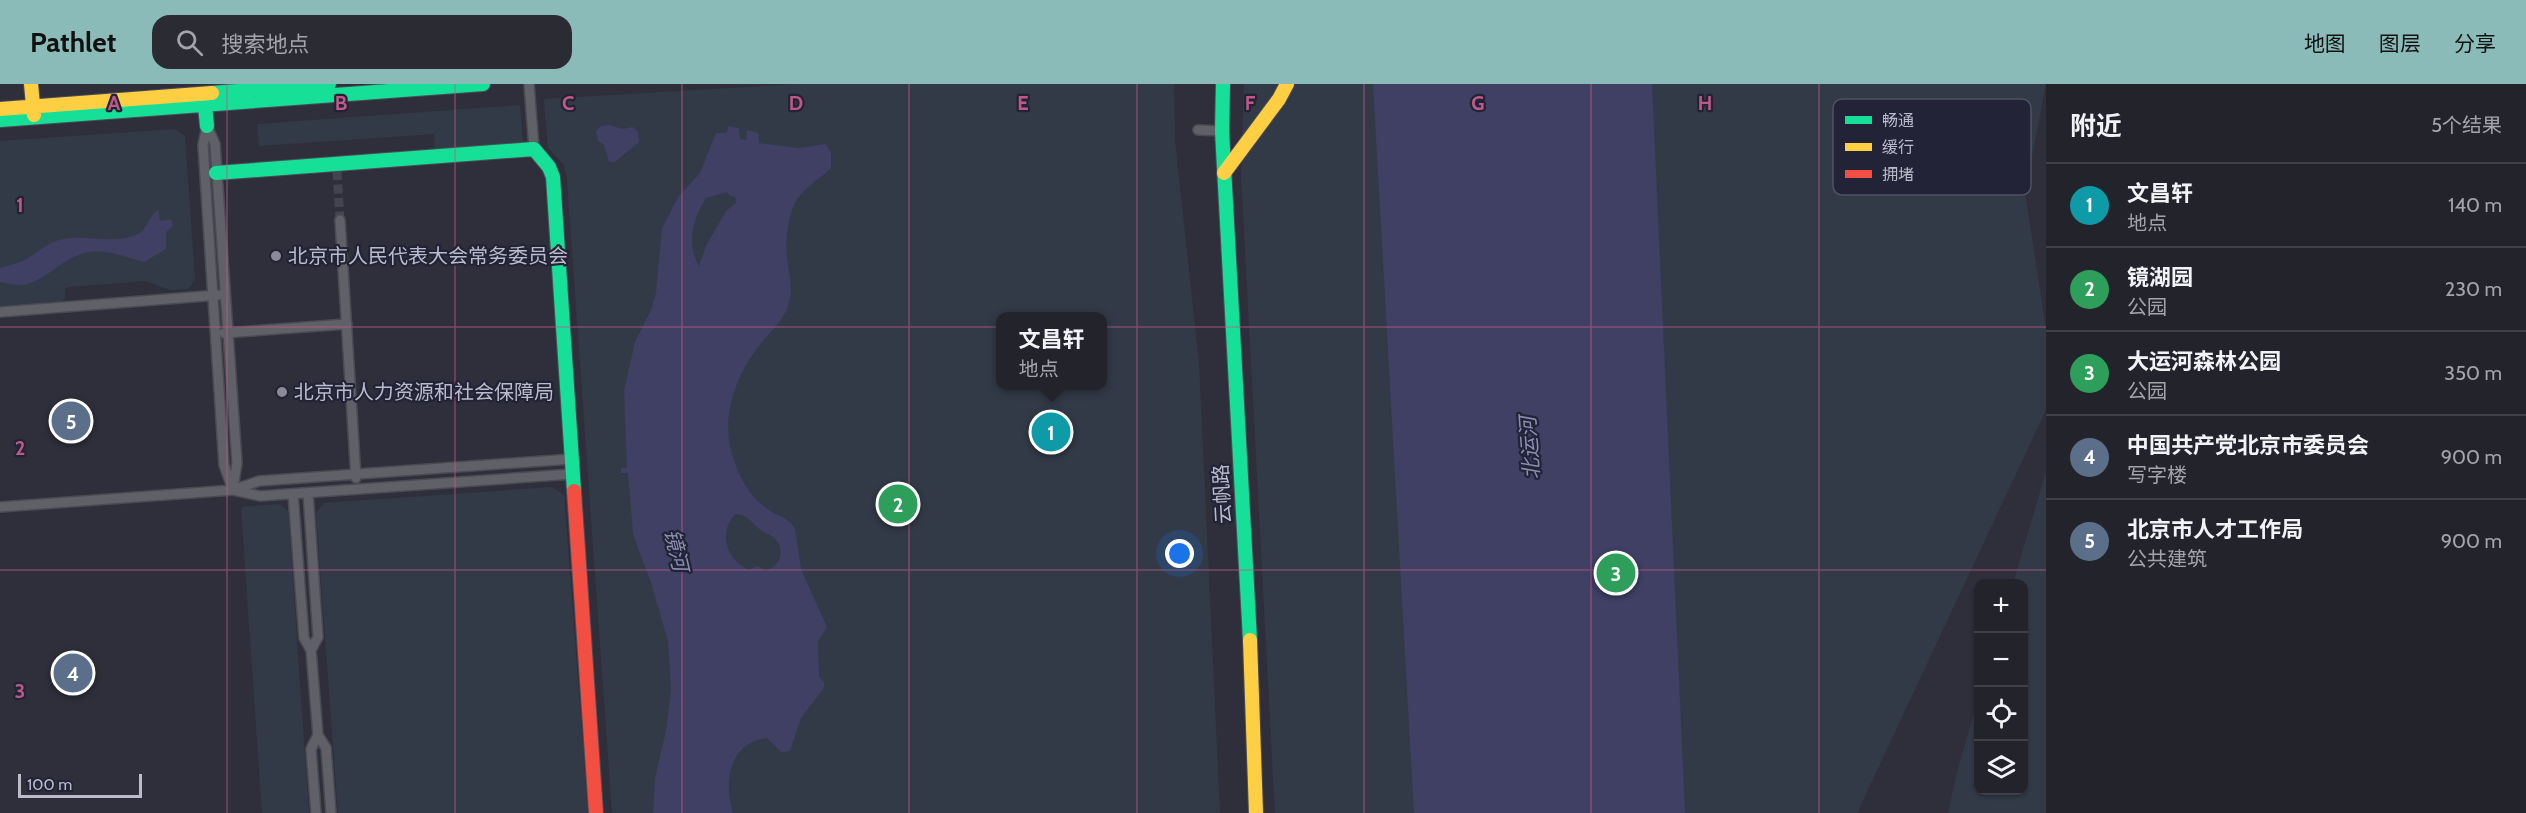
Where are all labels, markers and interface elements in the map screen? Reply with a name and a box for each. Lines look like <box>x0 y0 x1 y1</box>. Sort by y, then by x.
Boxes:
search box <box>152 15 572 69</box>
text: Pathlet <box>30 25 116 59</box>
icon: search <box>173 26 206 59</box>
text: 搜索地点 <box>221 31 309 58</box>
text: 地图 <box>2304 31 2346 56</box>
text: 图层 <box>2379 31 2421 56</box>
text: 分享 <box>2454 31 2496 56</box>
text: A <box>108 91 121 115</box>
text: B <box>335 91 347 115</box>
text: C <box>562 91 574 115</box>
text: D <box>789 91 803 115</box>
text: E <box>1017 91 1029 115</box>
text: F <box>1245 91 1256 115</box>
text: G <box>1471 91 1485 115</box>
text: H <box>1698 91 1712 115</box>
legend <box>1833 99 2031 195</box>
text: 附近 <box>2070 110 2122 142</box>
text: 畅通 <box>1882 111 1914 130</box>
text: 5个结果 <box>2431 113 2502 137</box>
text: 缓行 <box>1882 138 1914 157</box>
text: 拥堵 <box>1882 165 1914 184</box>
text: 文昌轩 <box>2127 180 2193 207</box>
text: 1 <box>16 193 24 217</box>
text: 1 <box>2086 193 2093 217</box>
text: 140 m <box>2448 193 2502 217</box>
text: 地点 <box>2127 211 2167 235</box>
place label: 北京市人民代表大会常务委员会 <box>288 244 568 268</box>
marker: 北京市人民代表大会常务委员会 <box>269 249 283 263</box>
text: 镜湖园 <box>2127 264 2193 291</box>
text: 2 <box>2084 277 2095 301</box>
text: 230 m <box>2445 277 2502 301</box>
text: 公园 <box>2127 295 2167 319</box>
popup <box>996 312 1107 390</box>
text: 文昌轩 <box>1018 326 1085 353</box>
text: 大运河森林公园 <box>2127 348 2281 375</box>
text: 地点 <box>1018 357 1058 381</box>
text: 3 <box>2084 361 2095 385</box>
text: 350 m <box>2444 361 2502 385</box>
text: 公园 <box>2127 379 2167 403</box>
place label: 北京市人力资源和社会保障局 <box>294 380 554 404</box>
marker: 北京市人力资源和社会保障局 <box>275 385 289 399</box>
pin: 5 <box>52 398 90 444</box>
pin: 1 <box>1032 410 1070 454</box>
water label: 北运河 <box>1515 412 1544 480</box>
text: 中国共产党北京市委员会 <box>2127 432 2369 459</box>
text: 2 <box>15 436 25 460</box>
text: 4 <box>2083 445 2096 469</box>
text: 900 m <box>2441 445 2502 469</box>
street label: 云帆路 <box>1208 463 1236 525</box>
text: 写字楼 <box>2127 463 2187 487</box>
pin: 2 <box>878 482 918 526</box>
text: 北京市人才工作局 <box>2127 516 2303 543</box>
water label: 镜河 <box>660 527 694 577</box>
text: 5 <box>2084 529 2095 553</box>
text: 900 m <box>2441 529 2502 553</box>
your location <box>1165 539 1194 568</box>
text: 公共建筑 <box>2127 547 2207 571</box>
pin: 3 <box>1596 550 1636 596</box>
map controls <box>1974 579 2028 795</box>
button: + <box>1974 579 2028 633</box>
button: − <box>1974 633 2028 687</box>
pin: 4 <box>54 650 92 696</box>
text: 3 <box>15 679 25 703</box>
button: locate <box>1974 687 2028 741</box>
button: layers <box>1974 741 2028 795</box>
scale bar <box>18 771 142 798</box>
text: 100 m <box>27 775 72 794</box>

